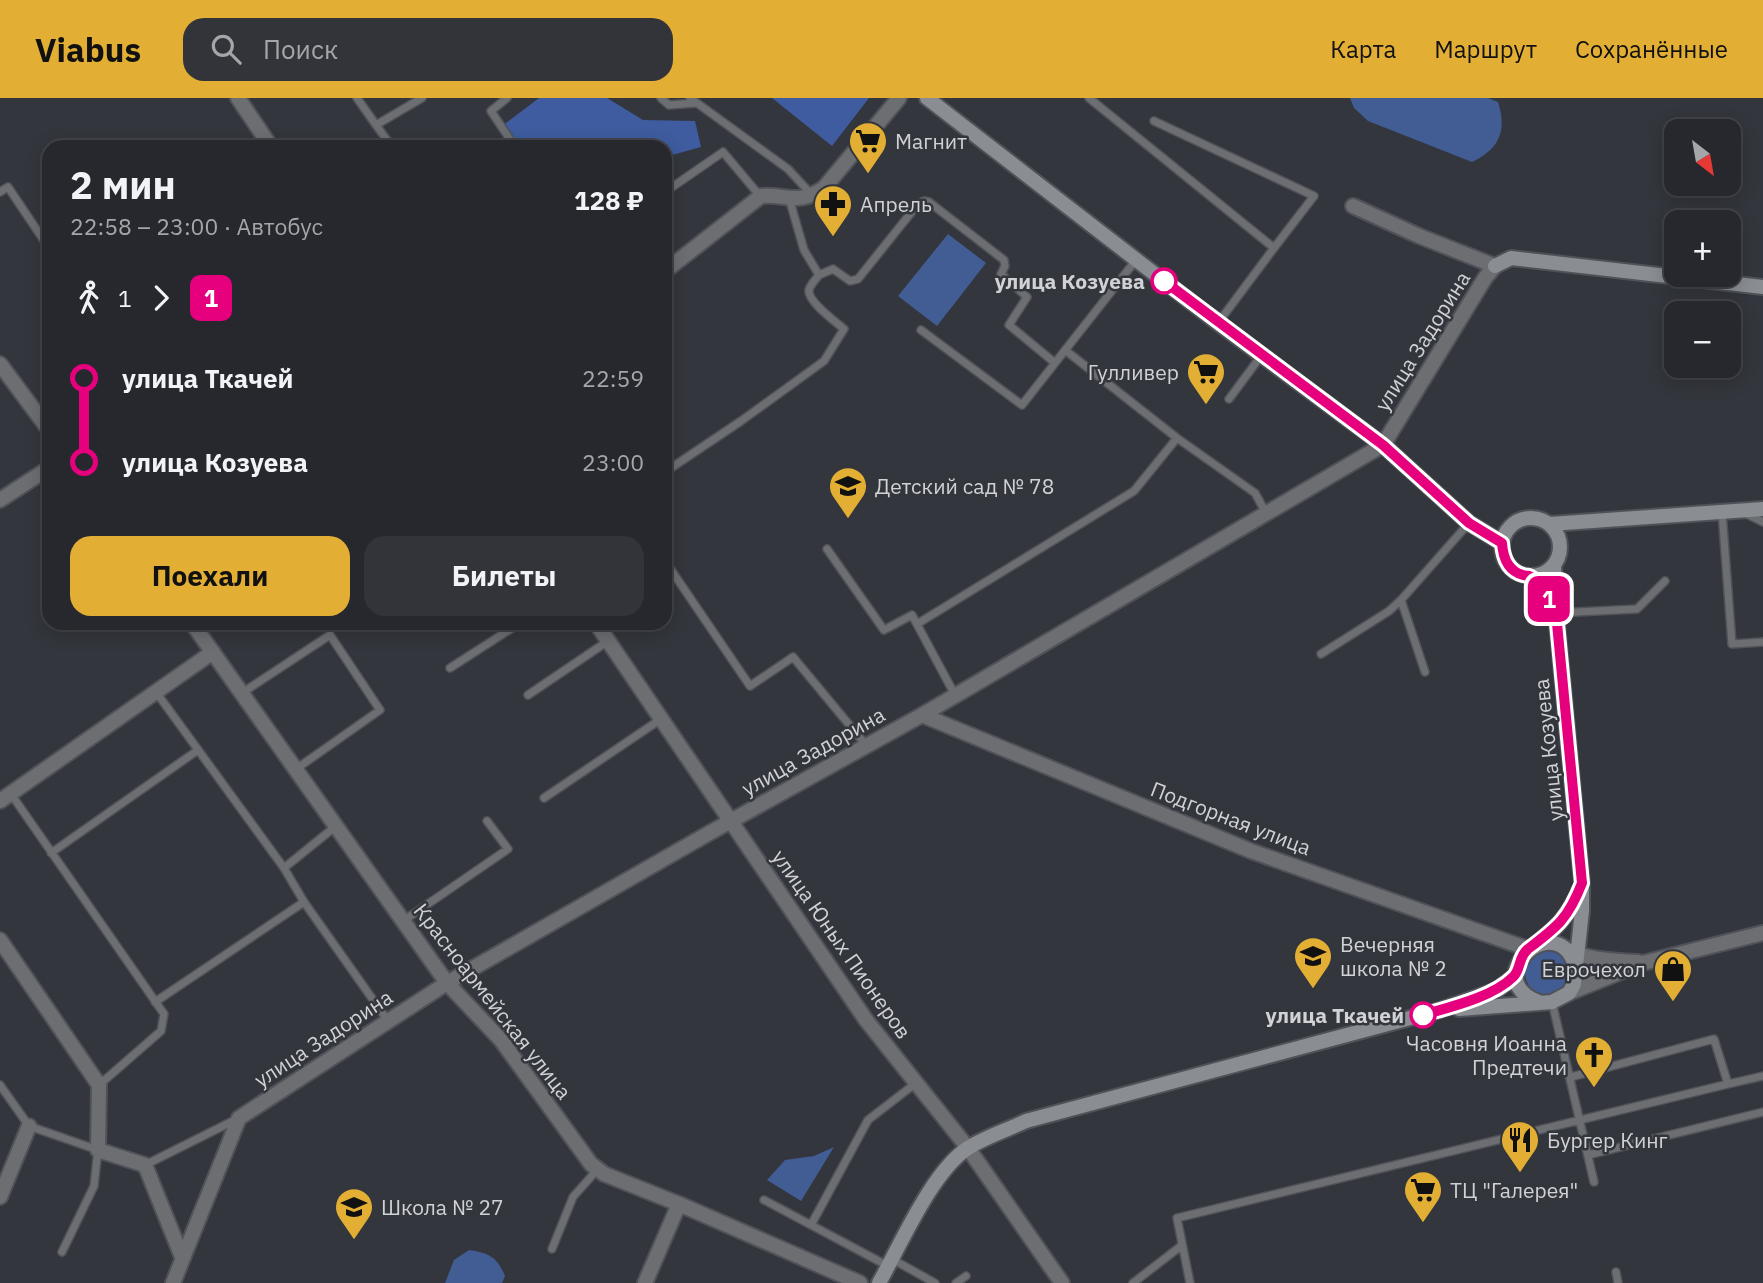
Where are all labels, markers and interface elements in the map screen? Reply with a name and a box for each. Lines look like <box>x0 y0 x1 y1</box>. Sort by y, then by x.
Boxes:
search box <box>183 18 673 81</box>
text: Viabus <box>35 28 141 71</box>
icon: search <box>207 30 245 68</box>
text: Поиск <box>263 32 338 66</box>
text: Карта <box>1330 33 1396 65</box>
text: Маршрут <box>1434 33 1537 65</box>
text: Сохранённые <box>1575 33 1728 65</box>
north arrow <box>1664 119 1741 196</box>
map controls <box>1664 119 1741 378</box>
supermarket icon: Магнит <box>847 120 889 175</box>
place label: Магнит <box>895 127 967 155</box>
text: 2 мин <box>70 160 176 209</box>
text: 128 ₽ <box>574 183 644 217</box>
pharmacy icon: Апрель <box>812 183 854 238</box>
place label: Апрель <box>860 190 932 218</box>
button: + <box>1664 210 1741 287</box>
text: 22:58 – 23:00 · Автобус <box>70 211 323 241</box>
street label: улица Задорина <box>1368 266 1476 416</box>
place label: улица Козуева <box>995 267 1145 295</box>
marker: улица Козуева <box>1151 268 1177 294</box>
icon: walk <box>70 279 108 317</box>
icon: forward <box>142 279 180 317</box>
text: 1 <box>204 282 218 314</box>
text: 1 <box>118 283 132 313</box>
button: − <box>1664 301 1741 378</box>
supermarket icon: Гулливер <box>1185 351 1227 406</box>
place label: Гулливер <box>1088 358 1179 386</box>
text: улица Ткачей <box>122 361 294 395</box>
text: 22:59 <box>582 363 644 393</box>
text: улица Козуева <box>122 445 308 479</box>
text: 23:00 <box>582 447 644 477</box>
school or university icon: Детский сад № 78 <box>827 465 869 520</box>
place label: Детский сад № 78 <box>875 472 1054 500</box>
button: Поехали <box>70 536 350 616</box>
button: Билеты <box>364 536 644 616</box>
line badge: 1 <box>1526 576 1572 622</box>
text: 1 <box>1542 583 1556 615</box>
street label: улица Козуева <box>1527 677 1569 823</box>
street label: улица Задорина <box>736 700 890 802</box>
street label: Подгорная улица <box>1147 775 1315 861</box>
street label: улица Юных Пионеров <box>766 844 918 1044</box>
street label: Красноармейская улица <box>408 897 578 1105</box>
place label: Вечерняя школа № 2 <box>1340 930 1447 982</box>
school or university icon: Вечерняя школа № 2 <box>1292 935 1334 990</box>
shop icon: Еврочехол <box>1652 948 1694 1003</box>
place label: Еврочехол <box>1542 955 1646 983</box>
street label: улица Задорина <box>248 983 398 1093</box>
place label: улица Ткачей <box>1265 1001 1404 1029</box>
marker: улица Ткачей <box>1410 1002 1436 1028</box>
place label: Часовня Иоанна Предтечи <box>1406 1029 1567 1081</box>
church icon: Часовня Иоанна Предтечи <box>1573 1034 1615 1089</box>
restaurant icon: Бургер Кинг <box>1499 1119 1541 1174</box>
place label: Бургер Кинг <box>1547 1126 1668 1154</box>
supermarket icon: ТЦ "Галерея" <box>1402 1169 1444 1224</box>
place label: ТЦ "Галерея" <box>1450 1176 1578 1204</box>
school or university icon: Школа № 27 <box>333 1186 375 1241</box>
place label: Школа № 27 <box>381 1193 504 1221</box>

